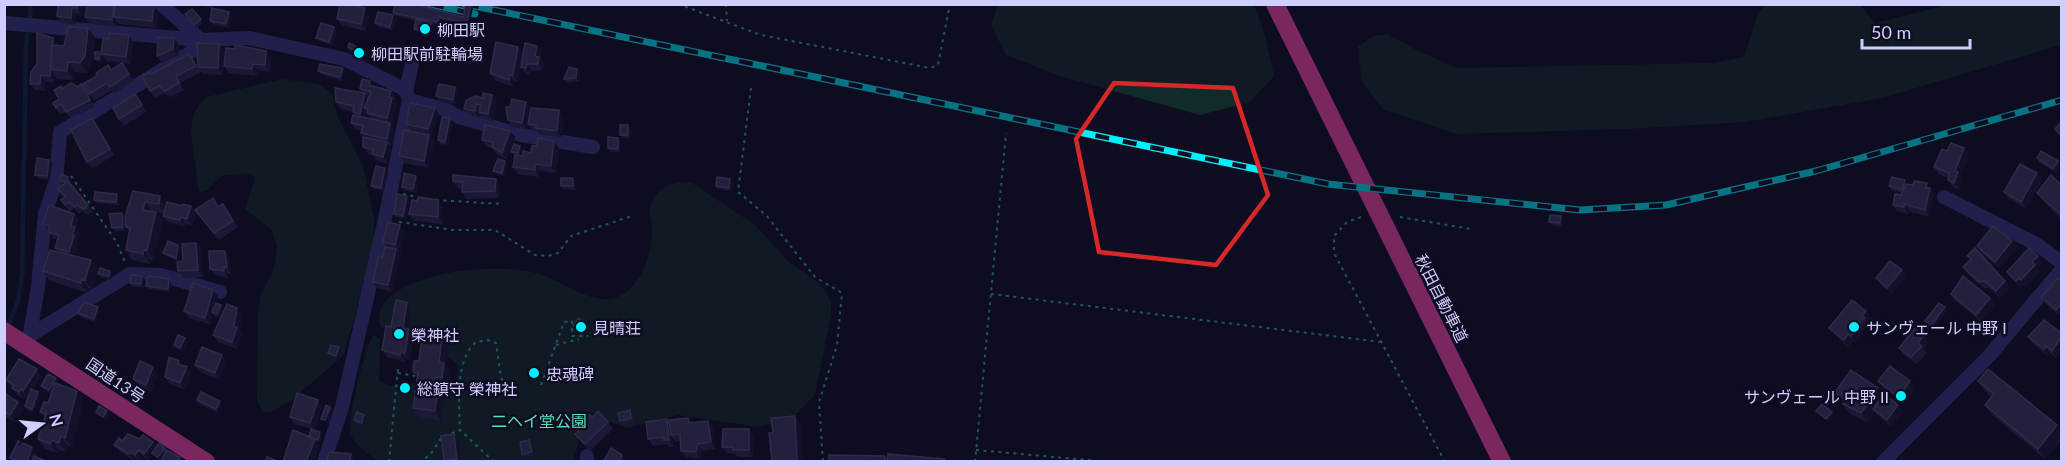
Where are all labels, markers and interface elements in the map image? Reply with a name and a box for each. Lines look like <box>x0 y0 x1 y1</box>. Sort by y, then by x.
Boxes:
scale bar <box>1862 12 1970 50</box>
place label: 柳田駅 <box>437 20 485 39</box>
text: 50 m <box>1871 21 1911 43</box>
marker: 柳田駅 <box>418 22 432 36</box>
place label: 柳田駅前駐輪場 <box>371 44 483 63</box>
marker: 柳田駅前駐輪場 <box>352 46 366 60</box>
street label: 秋田自動車道 <box>1412 251 1472 345</box>
place label: 見晴荘 <box>593 318 641 337</box>
place label: サンヴェール 中野 I <box>1866 318 2007 337</box>
marker: 見晴荘 <box>574 320 588 334</box>
marker: サンヴェール 中野 I <box>1847 320 1861 334</box>
place label: 榮神社 <box>411 325 459 344</box>
marker: 榮神社 <box>392 327 406 341</box>
street label: 国道13号 <box>83 354 149 406</box>
place label: 忠魂碑 <box>546 364 594 383</box>
marker: 忠魂碑 <box>527 366 541 380</box>
place label: 総鎮守 榮神社 <box>417 379 517 398</box>
marker: 総鎮守 榮神社 <box>398 381 412 395</box>
place label: サンヴェール 中野 II <box>1744 387 1889 406</box>
marker: サンヴェール 中野 II <box>1894 389 1908 403</box>
north arrow <box>12 394 72 454</box>
park label: 二ヘイ堂公園 <box>491 411 587 430</box>
text: N <box>46 412 68 428</box>

